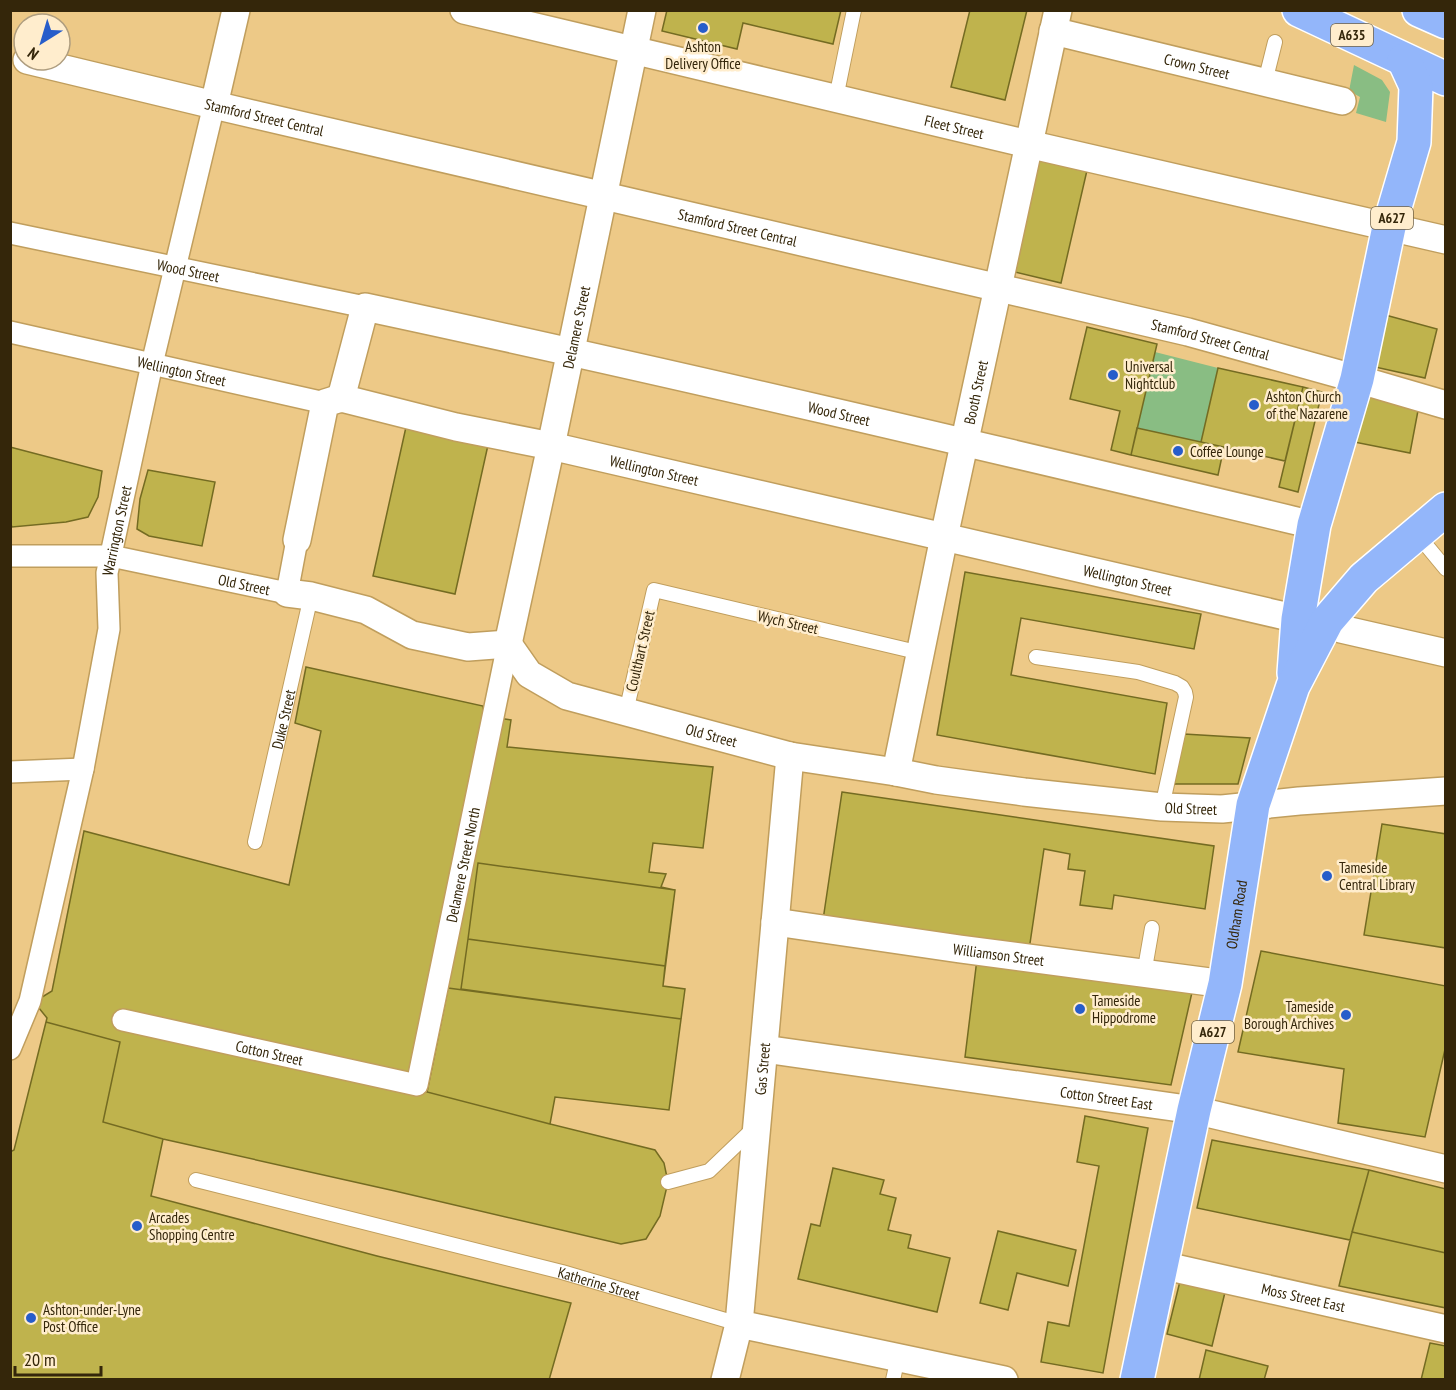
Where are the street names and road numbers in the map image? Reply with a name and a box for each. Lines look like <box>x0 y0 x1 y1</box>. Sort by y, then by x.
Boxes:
road number: A635 <box>1331 24 1373 46</box>
street label: Crown Street <box>1162 49 1232 83</box>
street label: Stamford Street Central <box>203 94 326 140</box>
street label: Fleet Street <box>923 110 986 143</box>
street label: Stamford Street Central <box>676 204 800 250</box>
road number: A627 <box>1371 207 1413 229</box>
street label: Wood Street <box>155 254 221 286</box>
street label: Delamere Street <box>558 284 594 370</box>
street label: Stamford Street Central <box>1150 314 1272 364</box>
street label: Wellington Street <box>135 351 228 390</box>
street label: Booth Street <box>959 358 991 426</box>
street label: Wood Street <box>806 397 872 430</box>
street label: Wellington Street <box>608 450 700 489</box>
street label: Warrington Street <box>97 484 135 577</box>
street label: Wellington Street <box>1081 560 1174 599</box>
street label: Old Street <box>216 569 272 599</box>
street label: Wych Street <box>756 606 820 638</box>
street label: Coulthart Street <box>621 609 659 693</box>
street label: Duke Street <box>267 688 299 751</box>
street label: Old Street <box>683 719 739 751</box>
street label: Old Street <box>1164 798 1217 818</box>
street label: Delamere Street North <box>441 805 484 924</box>
street label: Oldham Road <box>1221 879 1251 950</box>
street label: Williamson Street <box>952 939 1045 970</box>
road number: A627 <box>1192 1021 1234 1043</box>
street label: Cotton Street <box>234 1036 305 1069</box>
street label: Gas Street <box>750 1042 774 1096</box>
street label: Cotton Street East <box>1059 1082 1154 1114</box>
street label: Katherine Street <box>556 1262 642 1304</box>
street label: Moss Street East <box>1260 1278 1347 1316</box>

